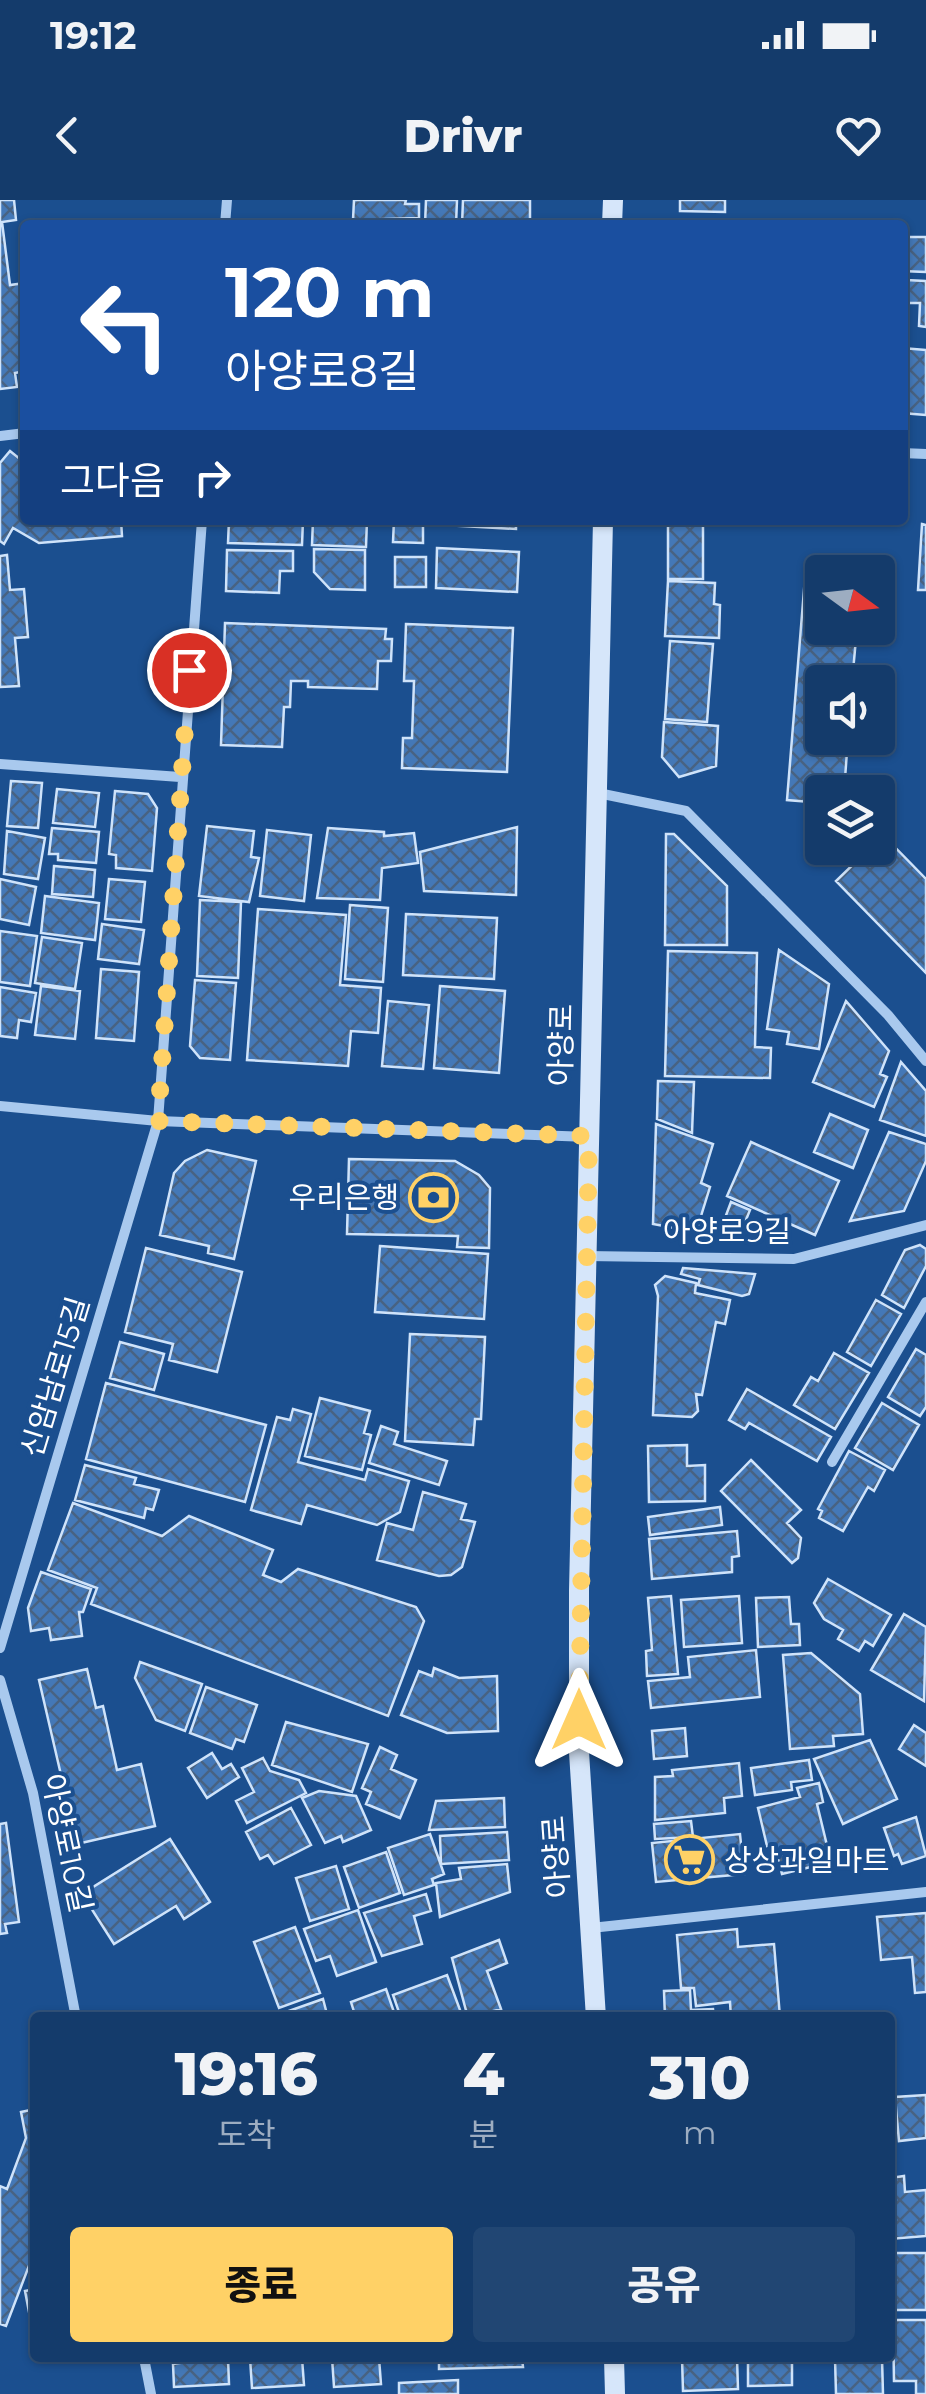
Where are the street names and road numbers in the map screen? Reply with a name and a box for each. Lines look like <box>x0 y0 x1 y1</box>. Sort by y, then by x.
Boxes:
street label: 아양로 <box>542 1003 580 1087</box>
street label: 아양로9길 <box>663 1213 791 1250</box>
street label: 신암남로15길 <box>13 1292 97 1462</box>
street label: 아양로10길 <box>34 1770 100 1916</box>
street label: 아양로 <box>535 1814 577 1900</box>

